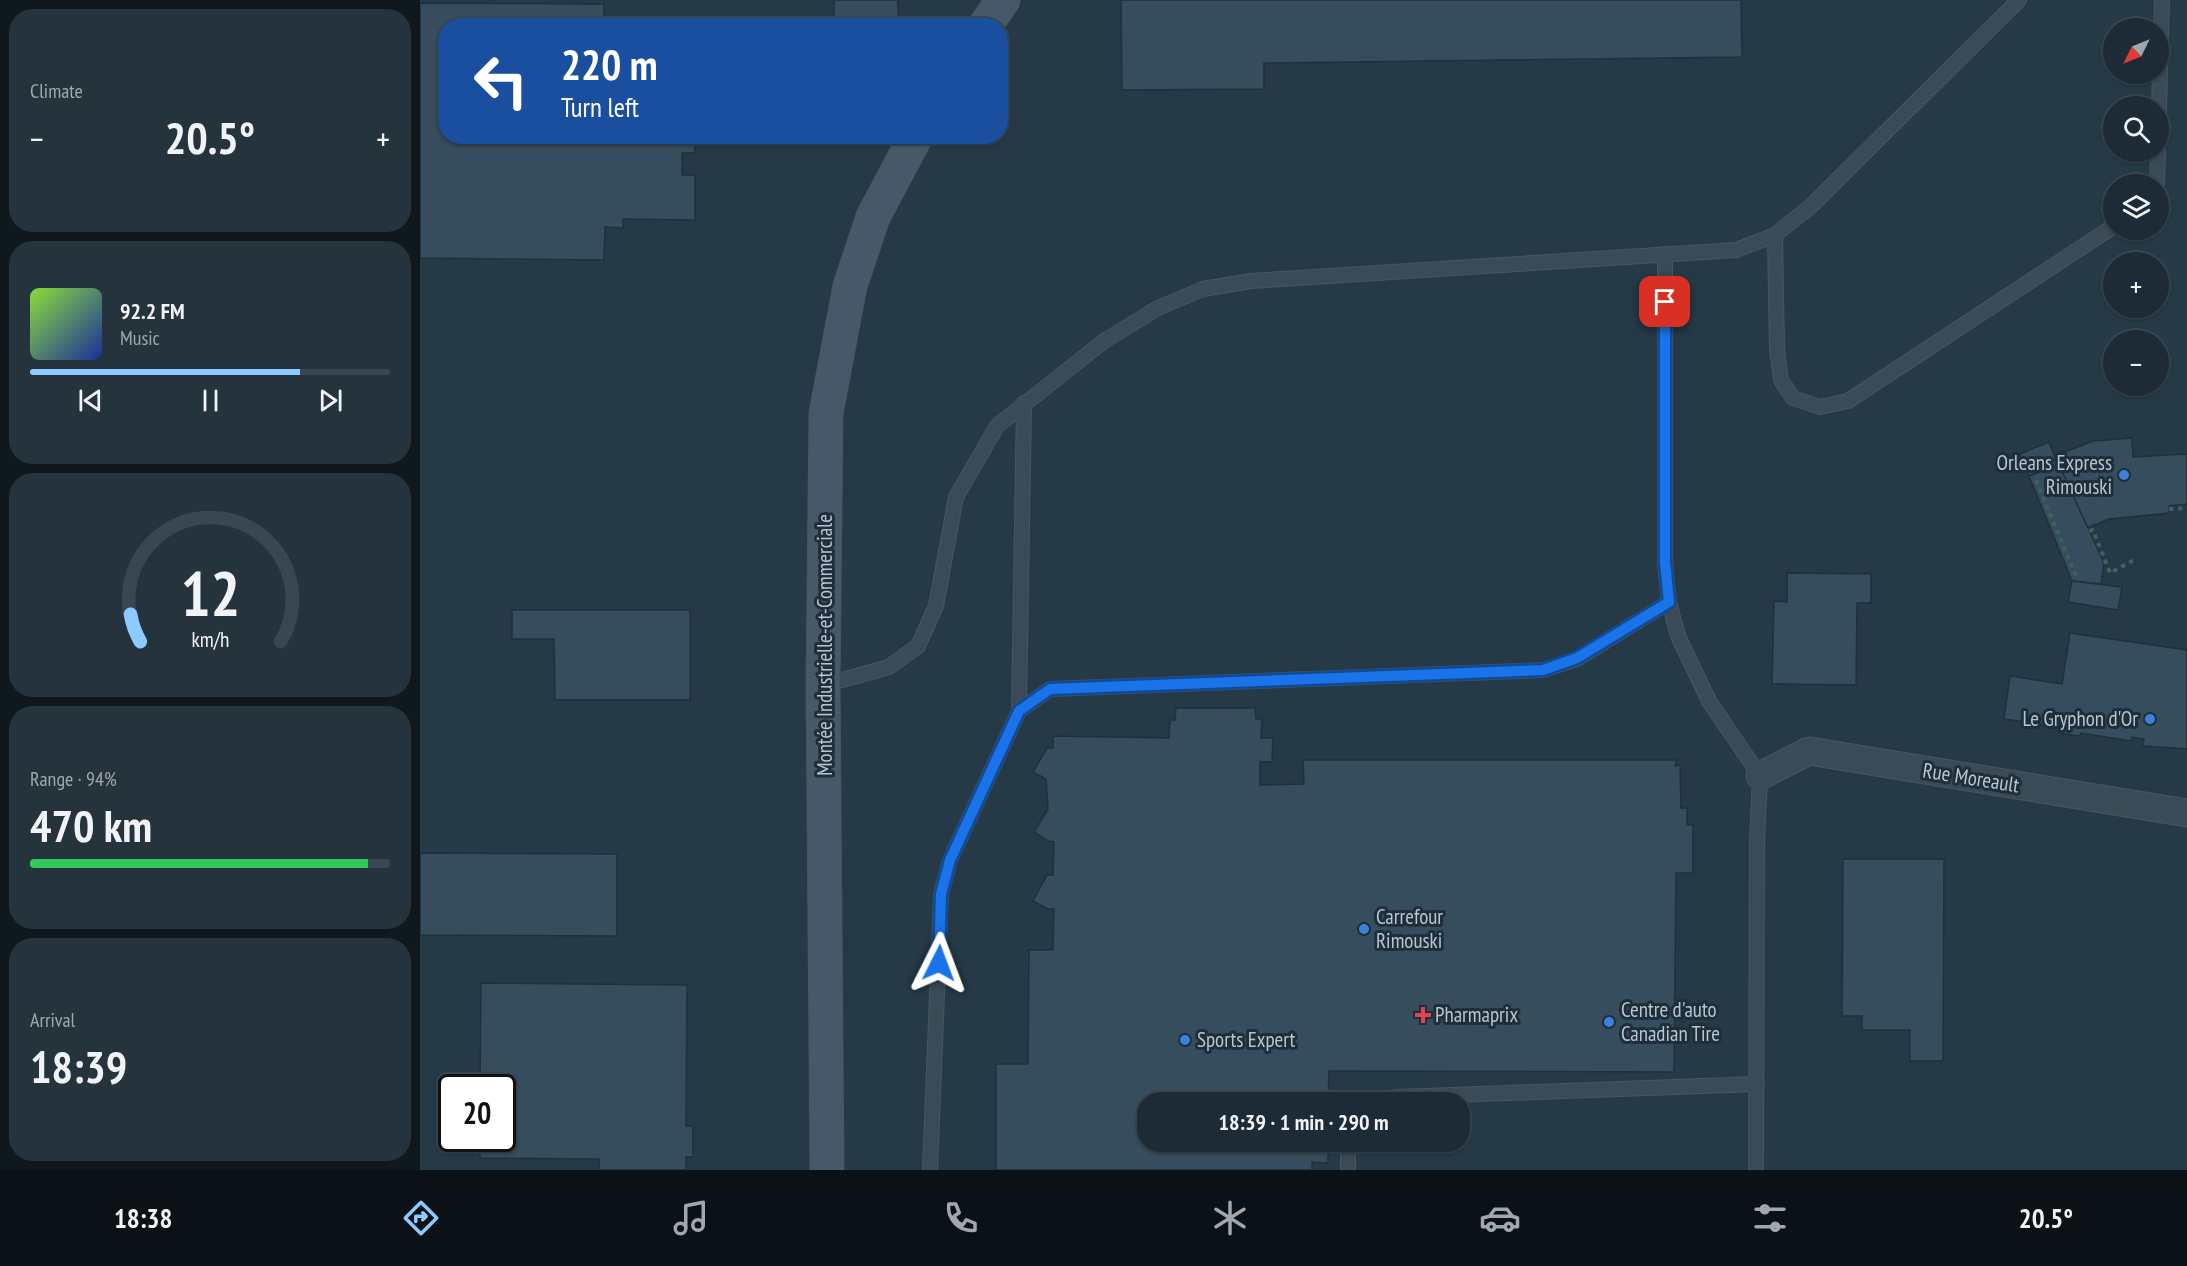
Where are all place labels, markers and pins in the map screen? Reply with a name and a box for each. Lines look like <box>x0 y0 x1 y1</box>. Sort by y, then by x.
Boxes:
pin <box>1639 276 1690 327</box>
place label: Orleans Express Rimouski <box>1997 449 2112 500</box>
marker: Orleans Express Rimouski <box>2117 468 2131 482</box>
place label: Le Gryphon d'Or <box>2022 705 2138 732</box>
marker: Le Gryphon d'Or <box>2143 712 2157 726</box>
place label: Carrefour Rimouski <box>1376 903 1443 954</box>
marker: Carrefour Rimouski <box>1357 922 1371 936</box>
place label: Centre d'auto Canadian Tire <box>1621 996 1720 1047</box>
place label: Pharmaprix <box>1435 1001 1518 1028</box>
marker: Pharmaprix <box>1416 1008 1430 1022</box>
marker: Centre d'auto Canadian Tire <box>1602 1015 1616 1029</box>
place label: Sports Expert <box>1197 1026 1296 1053</box>
marker: Sports Expert <box>1178 1033 1192 1047</box>

